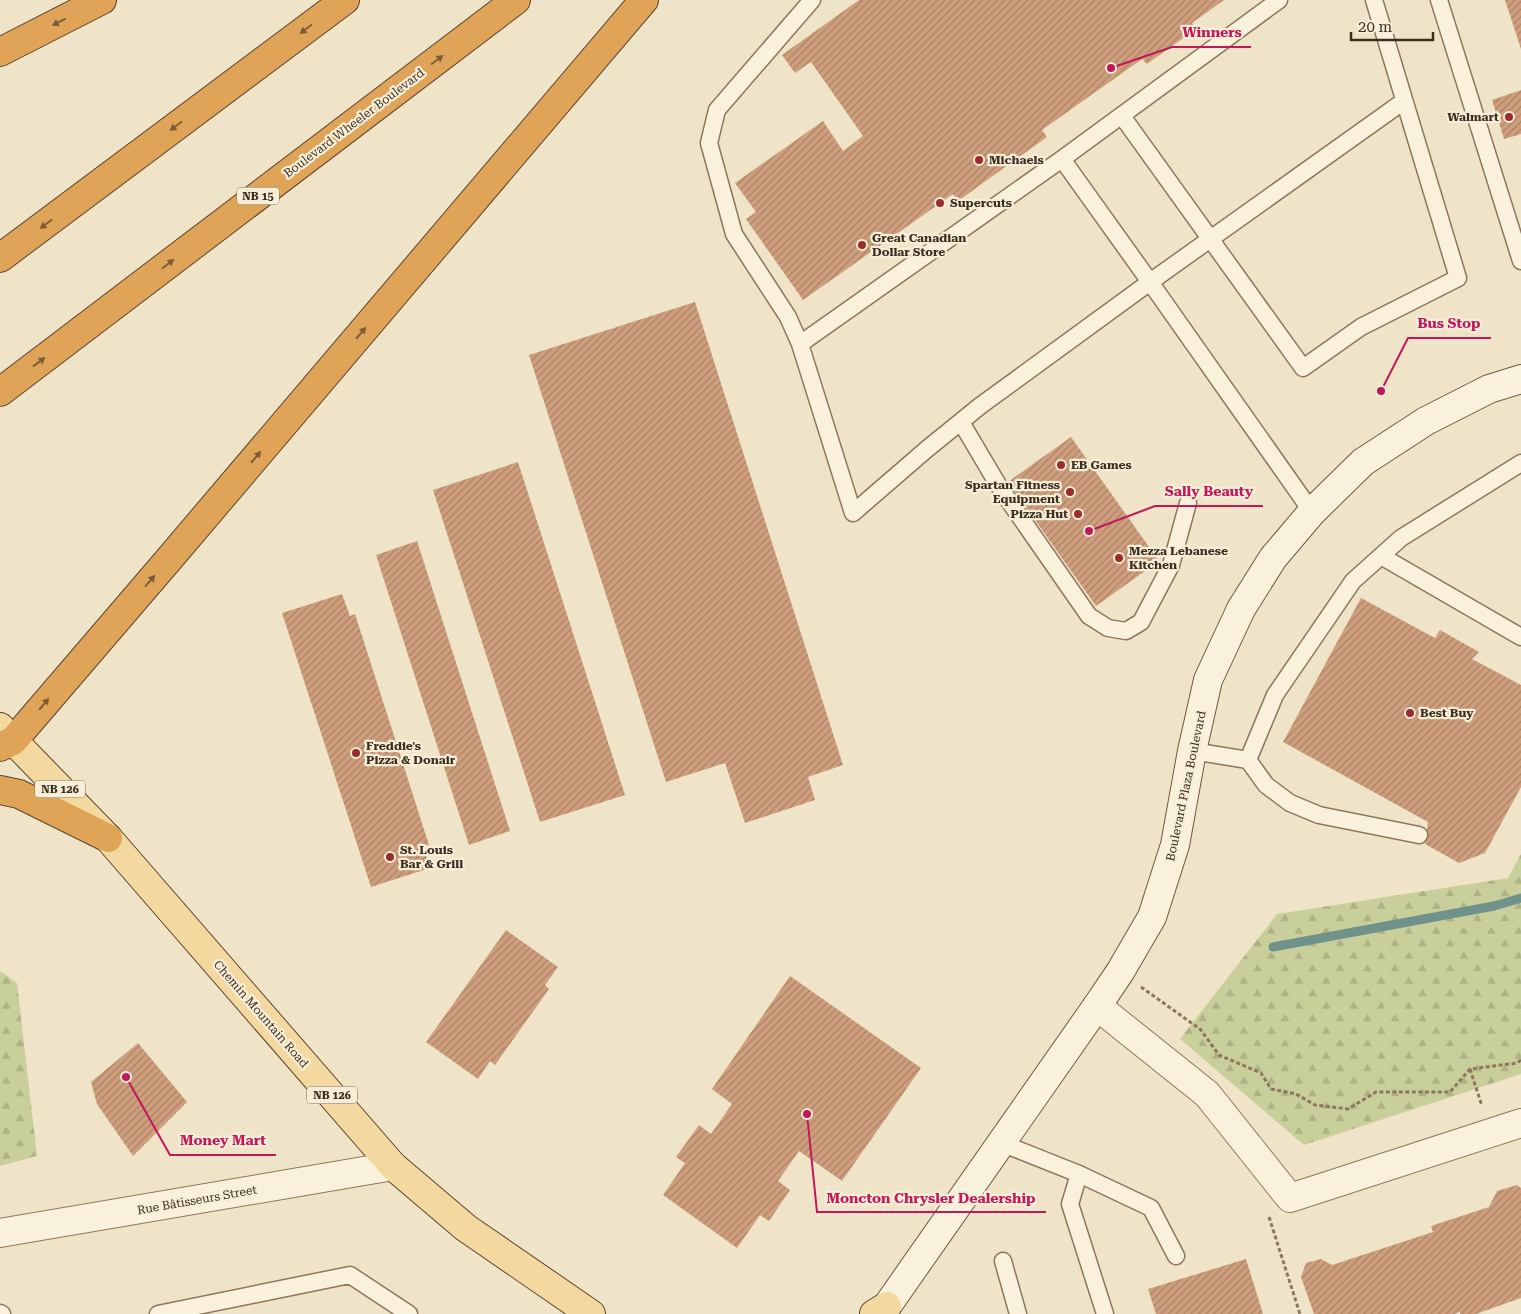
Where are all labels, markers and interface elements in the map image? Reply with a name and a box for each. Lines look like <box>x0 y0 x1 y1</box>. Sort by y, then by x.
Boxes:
scale bar <box>1351 10 1434 42</box>
one-way arrow <box>51 18 66 26</box>
callout: Winners <box>1172 18 1251 47</box>
text: 20 m <box>1358 18 1393 36</box>
one-way arrow <box>299 24 313 34</box>
text: Winners <box>1182 24 1242 40</box>
one-way arrow <box>430 55 444 65</box>
street label: Boulevard Wheeler Boulevard <box>281 65 427 180</box>
place label: Walmart <box>1447 110 1499 124</box>
marker: Walmart <box>1503 111 1515 123</box>
one-way arrow <box>170 121 183 132</box>
place label: Michaels <box>989 153 1044 167</box>
marker: Michaels <box>973 154 985 166</box>
road number: NB 15 <box>237 188 279 205</box>
place label: Supercuts <box>950 196 1012 210</box>
marker: Supercuts <box>934 197 946 209</box>
one-way arrow <box>39 219 53 229</box>
place label: Great Canadian Dollar Store <box>872 231 966 259</box>
marker: Great Canadian Dollar Store <box>856 239 868 251</box>
one-way arrow <box>161 259 175 269</box>
callout: Bus Stop <box>1408 309 1491 338</box>
text: Bus Stop <box>1418 315 1480 331</box>
one-way arrow <box>355 328 367 340</box>
one-way arrow <box>32 357 45 368</box>
one-way arrow <box>250 452 262 464</box>
place label: EB Games <box>1071 458 1132 472</box>
marker: EB Games <box>1055 459 1067 471</box>
callout: Sally Beauty <box>1155 477 1263 506</box>
place label: Spartan Fitness Equipment <box>965 478 1060 506</box>
text: Sally Beauty <box>1165 483 1254 499</box>
marker: Spartan Fitness Equipment <box>1064 486 1076 498</box>
place label: Pizza Hut <box>1010 507 1068 521</box>
marker: Pizza Hut <box>1072 508 1084 520</box>
place label: Mezza Lebanese Kitchen <box>1129 544 1228 572</box>
marker: Mezza Lebanese Kitchen <box>1113 552 1125 564</box>
one-way arrow <box>145 574 156 587</box>
one-way arrow <box>39 697 50 710</box>
place label: Best Buy <box>1420 706 1474 720</box>
marker: Best Buy <box>1404 707 1416 719</box>
street label: Boulevard Plaza Boulevard <box>1163 709 1209 863</box>
place label: Freddie's Pizza & Donair <box>366 739 456 767</box>
marker: Freddie's Pizza & Donair <box>350 747 362 759</box>
road number: NB 126 <box>35 781 85 798</box>
place label: St. Louis Bar & Grill <box>400 843 463 871</box>
marker: St. Louis Bar & Grill <box>384 851 396 863</box>
street label: Chemin Mountain Road <box>211 958 312 1071</box>
road number: NB 126 <box>307 1086 357 1104</box>
callout: Money Mart <box>170 1126 276 1155</box>
text: Money Mart <box>180 1132 266 1148</box>
street label: Rue Bâtisseurs Street <box>136 1182 258 1217</box>
callout: Moncton Chrysler Dealership <box>817 1183 1046 1212</box>
text: Moncton Chrysler Dealership <box>827 1190 1036 1206</box>

